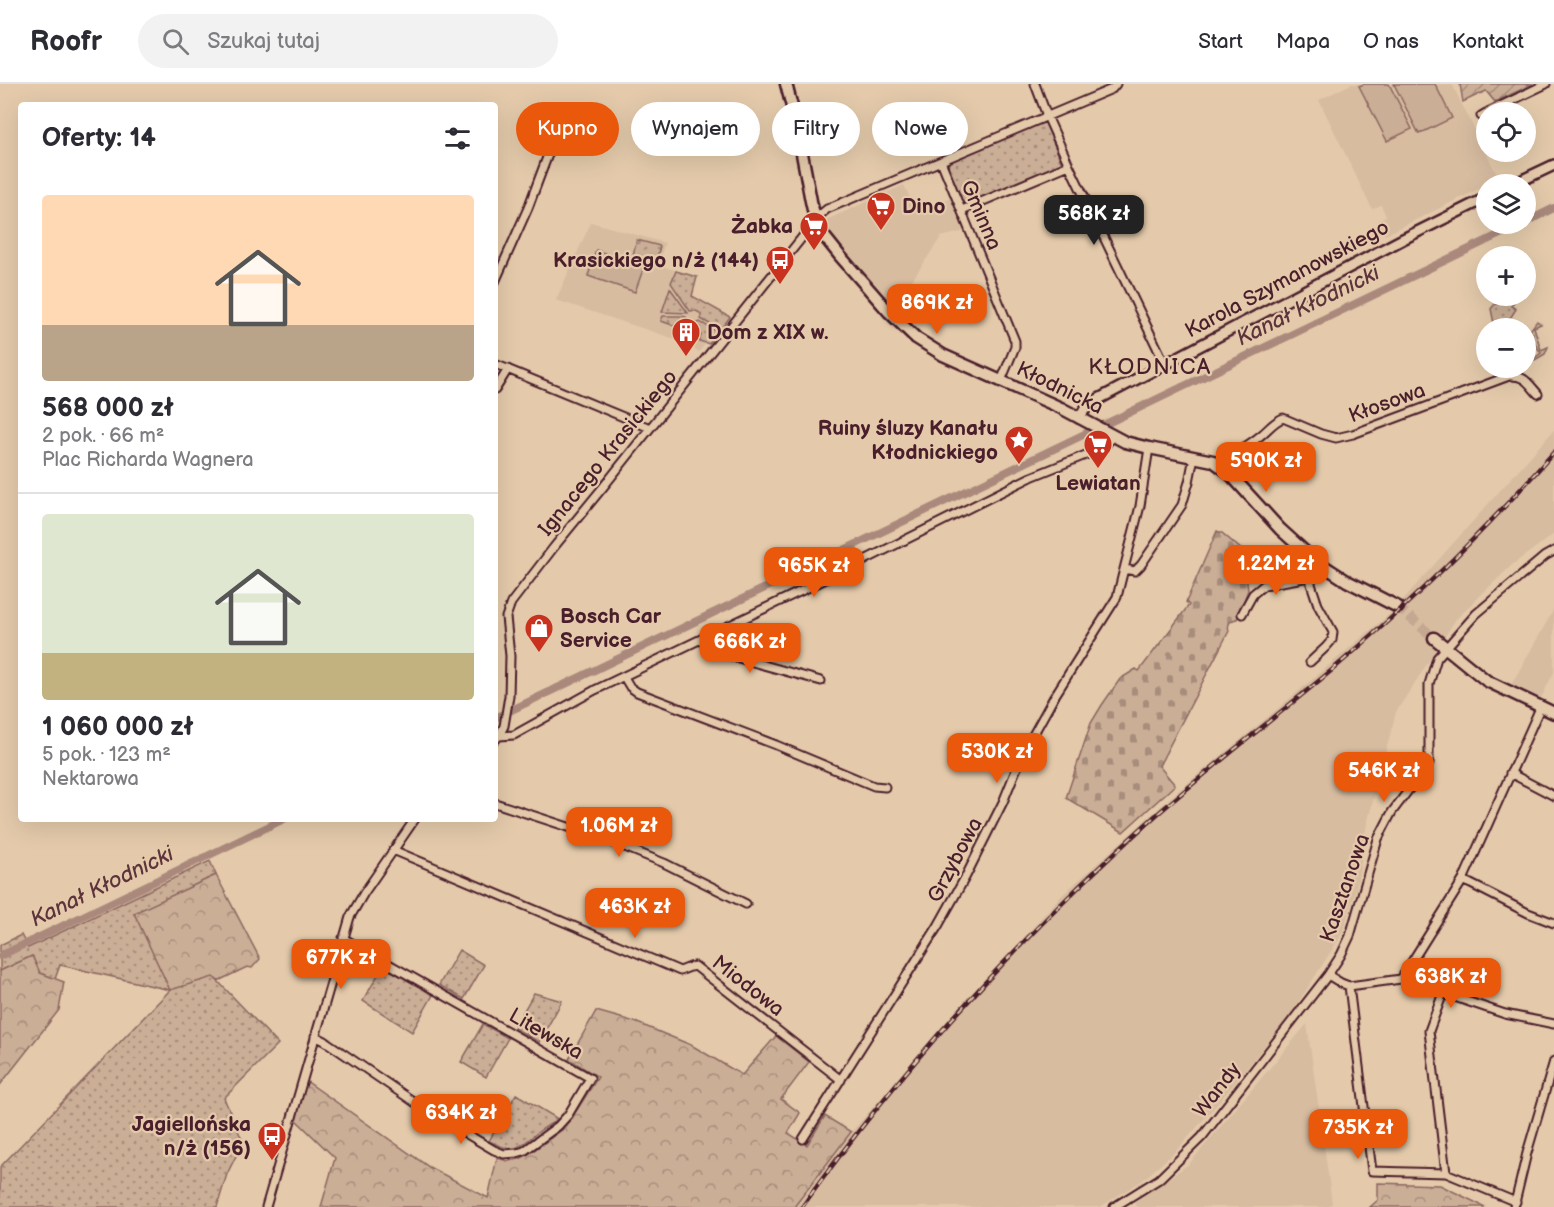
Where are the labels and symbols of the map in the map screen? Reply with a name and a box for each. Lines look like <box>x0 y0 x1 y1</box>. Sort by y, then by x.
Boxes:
street label: Gminna <box>955 176 1007 254</box>
supermarket icon: Dino <box>865 190 897 232</box>
place label: Dino <box>902 194 945 219</box>
pin: 568K zł <box>1039 195 1149 246</box>
supermarket icon: Żabka <box>798 210 830 252</box>
place label: Żabka <box>731 213 793 239</box>
street label: Karola Szymanowskiego <box>1181 215 1393 343</box>
bus stop icon: Krasickiego n/ż (144) <box>764 244 796 286</box>
place label: Krasickiego n/ż (144) <box>553 248 759 273</box>
water label: Kanał Kłodnicki <box>1232 259 1385 352</box>
pin: 869K zł <box>882 284 992 335</box>
building icon: Dom z XIX w. <box>670 316 702 358</box>
place label: Dom z XIX w. <box>707 320 829 345</box>
district label: KŁODNICA <box>1088 354 1212 381</box>
street label: Kłodnicka <box>1012 356 1108 420</box>
street label: Ignacego Krasickiego <box>533 365 683 541</box>
street label: Kłosowa <box>1345 378 1429 428</box>
place label: Ruiny śluzy Kanału Kłodnickiego <box>818 416 998 465</box>
place icon: Ruiny śluzy Kanału Kłodnickiego <box>1003 424 1035 466</box>
supermarket icon: Lewiatan <box>1082 428 1114 470</box>
pin: 590K zł <box>1211 442 1321 493</box>
place label: Lewiatan <box>1055 471 1141 496</box>
pin: 1.22M zł <box>1214 545 1338 596</box>
pin: 965K zł <box>759 547 869 598</box>
place label: Bosch Car Service <box>560 604 662 653</box>
shop icon: Bosch Car Service <box>523 612 555 654</box>
pin: 666K zł <box>695 623 805 674</box>
pin: 530K zł <box>942 733 1052 784</box>
pin: 546K zł <box>1329 752 1439 803</box>
pin: 1.06M zł <box>557 807 681 858</box>
street label: Grzybowa <box>922 813 988 907</box>
street label: Kasztanowa <box>1315 831 1375 945</box>
water label: Kanał Kłodnicki <box>26 840 179 933</box>
pin: 463K zł <box>580 888 690 939</box>
pin: 677K zł <box>286 939 396 990</box>
street label: Miodowa <box>707 950 789 1022</box>
pin: 638K zł <box>1396 958 1506 1009</box>
street label: Litewska <box>504 1003 588 1065</box>
street label: Wandy <box>1188 1057 1247 1123</box>
pin: 634K zł <box>406 1094 516 1145</box>
pin: 735K zł <box>1303 1109 1413 1160</box>
place label: Jagiellońska n/ż (156) <box>132 1112 251 1161</box>
bus stop icon: Jagiellońska n/ż (156) <box>256 1120 288 1162</box>

